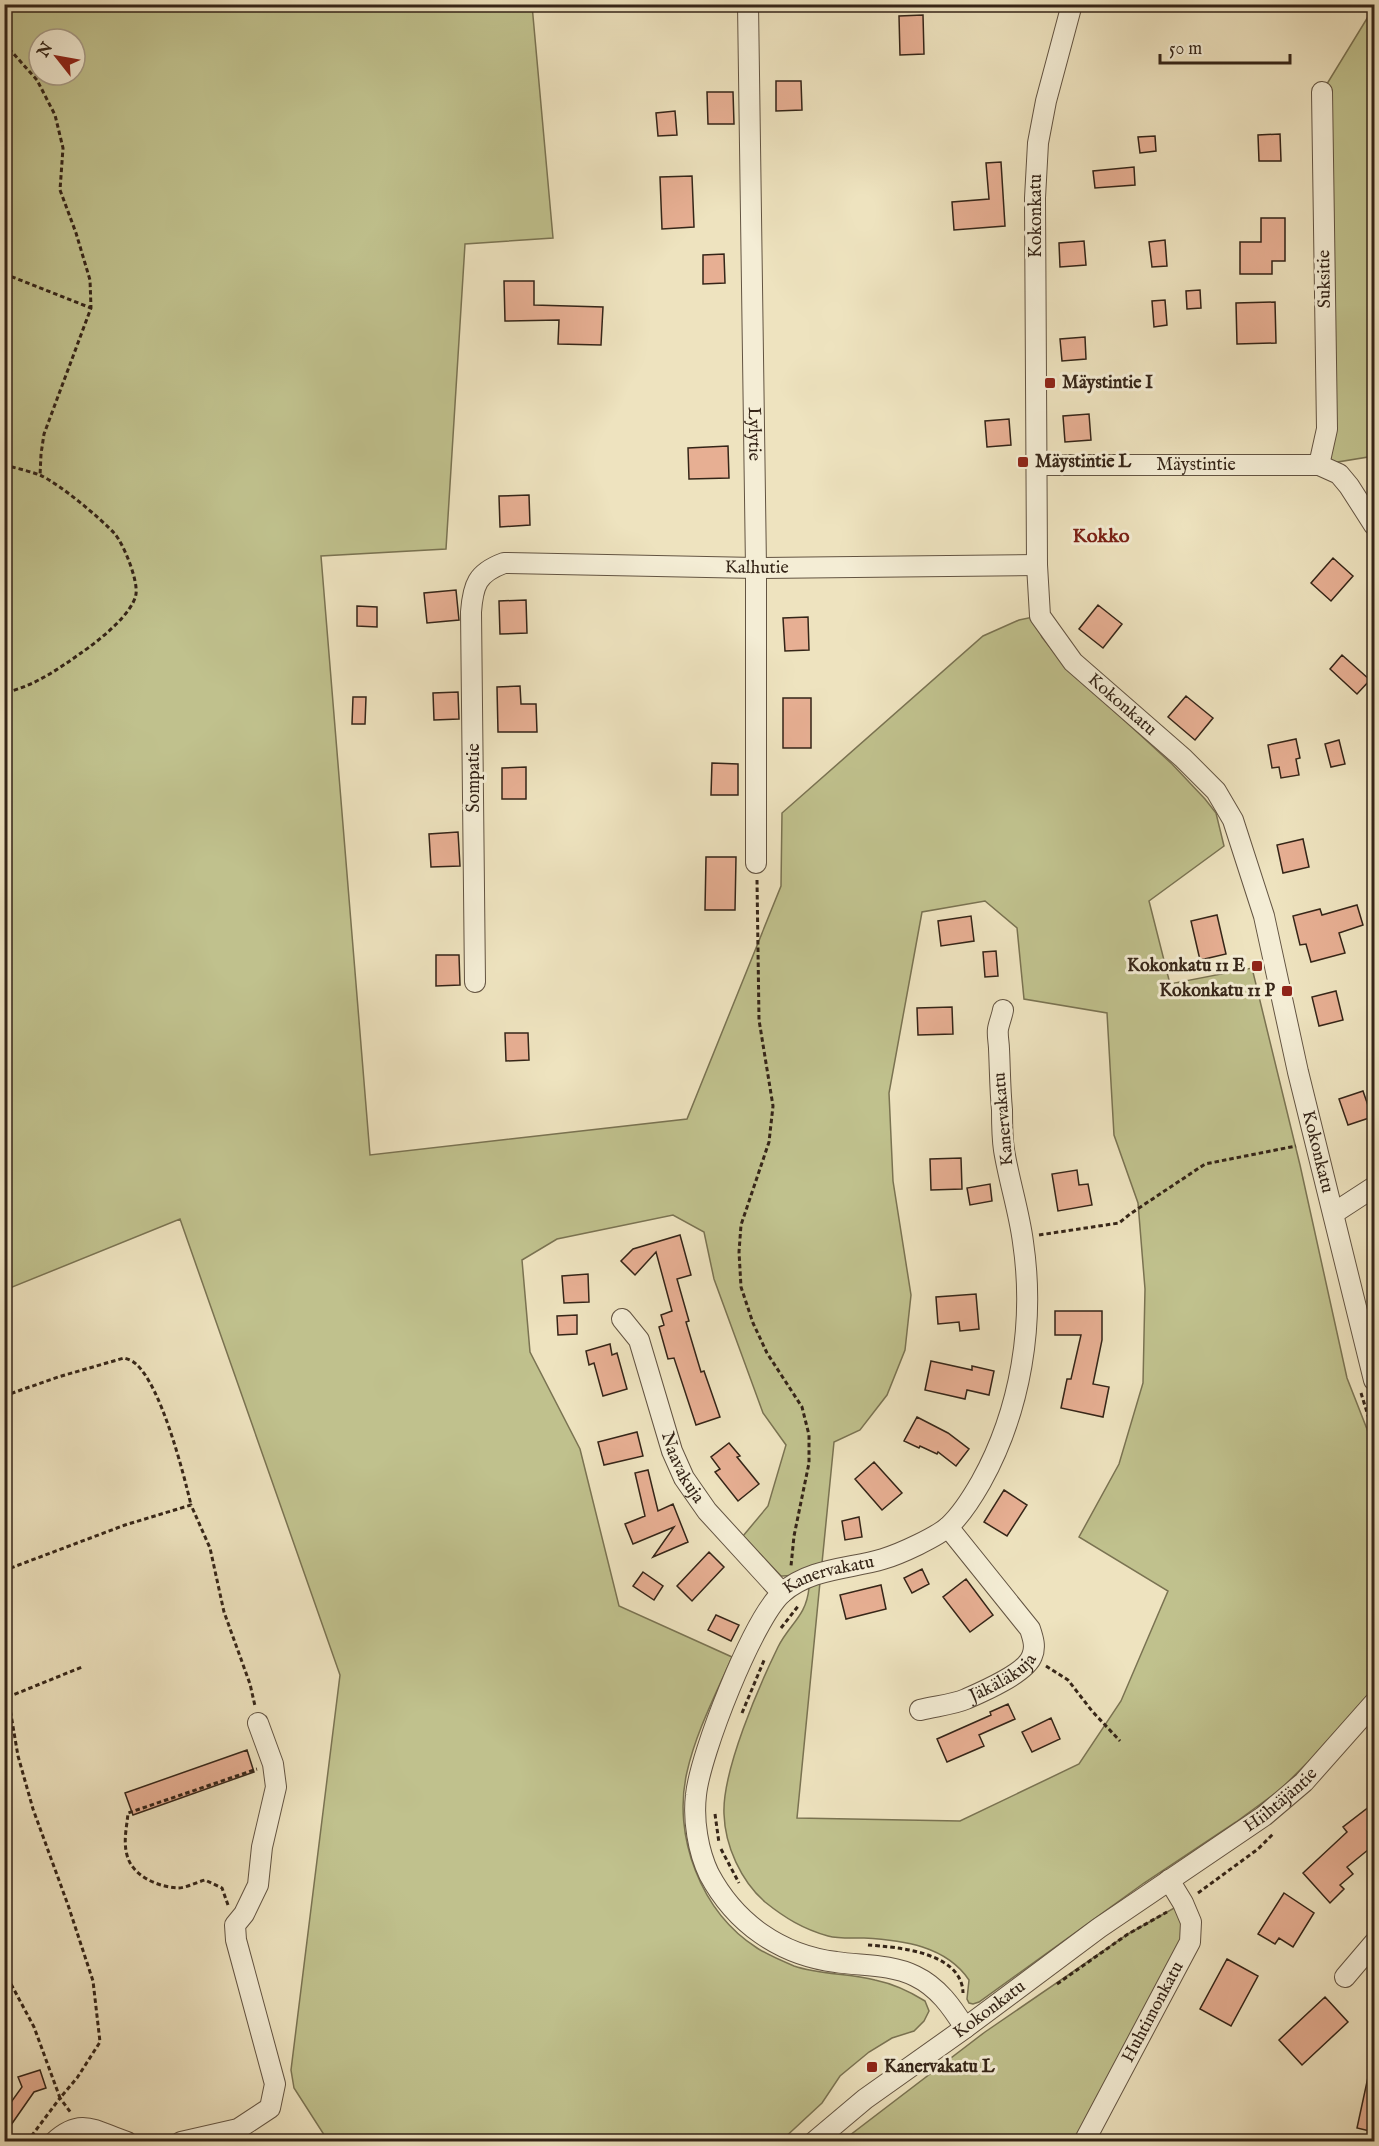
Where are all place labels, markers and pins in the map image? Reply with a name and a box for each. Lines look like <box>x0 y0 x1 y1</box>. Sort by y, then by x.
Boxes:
place label: Mäystintie I <box>1062 372 1153 395</box>
marker: Mäystintie I <box>1043 376 1057 390</box>
place label: Mäystintie L <box>1035 451 1132 474</box>
marker: Mäystintie L <box>1016 455 1030 469</box>
place label: Kokonkatu 11 E <box>1127 955 1246 978</box>
marker: Kokonkatu 11 E <box>1250 959 1264 973</box>
place label: Kokonkatu 11 P <box>1159 980 1276 1003</box>
marker: Kokonkatu 11 P <box>1280 984 1294 998</box>
place label: Kanervakatu L <box>884 2056 996 2079</box>
marker: Kanervakatu L <box>865 2060 879 2074</box>

